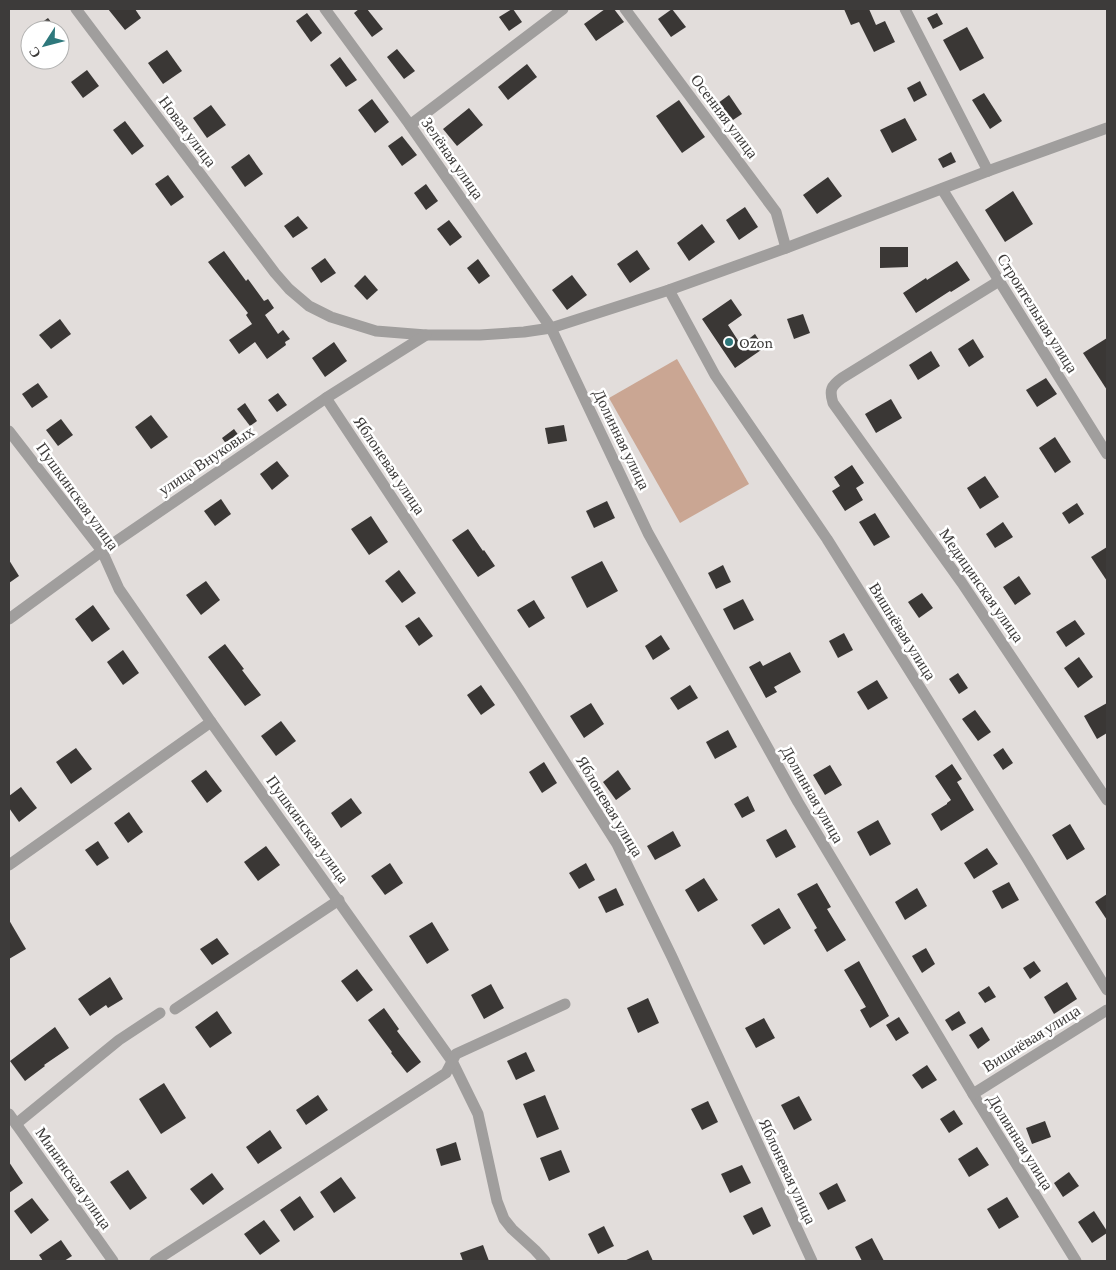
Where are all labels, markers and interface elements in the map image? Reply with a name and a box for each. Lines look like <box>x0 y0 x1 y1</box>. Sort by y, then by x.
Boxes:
north arrow <box>20 20 70 70</box>
text: С <box>25 44 44 61</box>
street label: Осенняя улица <box>687 71 762 162</box>
street label: Новая улица <box>155 93 220 171</box>
street label: Зелёная улица <box>417 114 487 203</box>
street label: Строительная улица <box>993 251 1081 376</box>
place label: Ozon <box>739 334 773 351</box>
marker: Ozon <box>723 336 735 348</box>
street label: Долинная улица <box>589 386 653 493</box>
street label: Яблоневая улица <box>350 413 429 518</box>
street label: улица Внуковых <box>156 422 258 499</box>
street label: Пушкинская улица <box>32 439 122 554</box>
street label: Медицинская улица <box>935 525 1027 646</box>
street label: Вишнёвая улица <box>865 579 939 684</box>
street label: Долинная улица <box>777 743 847 846</box>
street label: Яблоневая улица <box>572 753 646 860</box>
street label: Пушкинская улица <box>262 772 352 887</box>
street label: Вишнёвая улица <box>979 1002 1084 1076</box>
street label: Долинная улица <box>984 1091 1057 1194</box>
street label: Яблоневая улица <box>755 1116 819 1227</box>
street label: Мининская улица <box>31 1124 115 1233</box>

